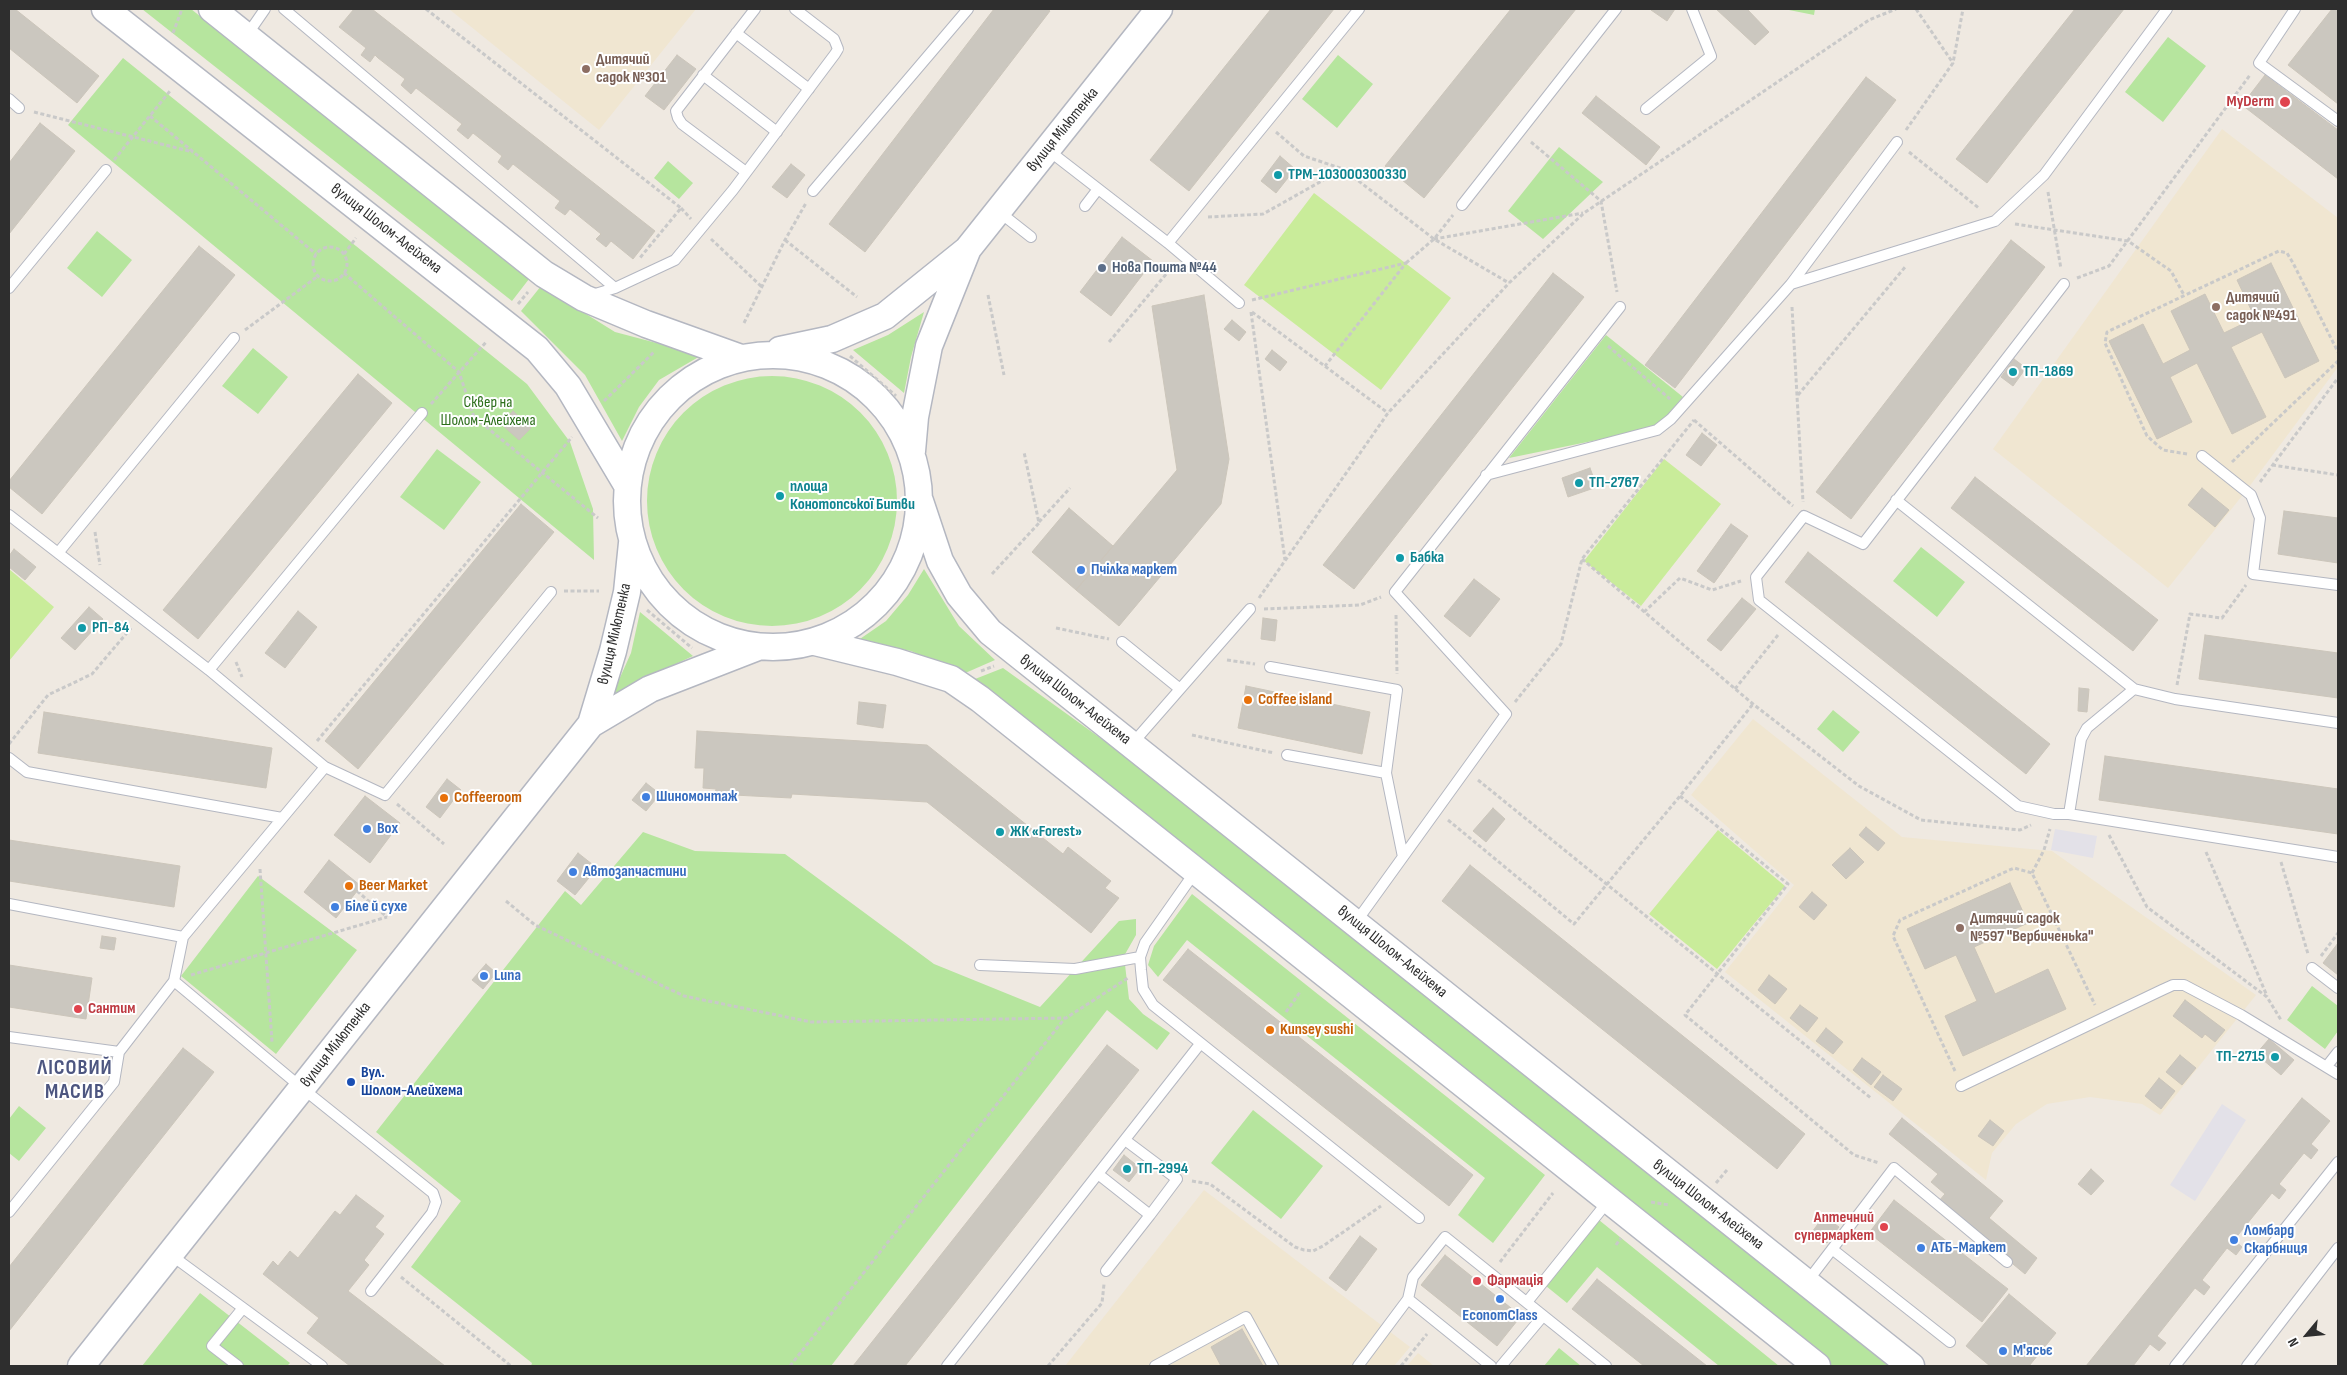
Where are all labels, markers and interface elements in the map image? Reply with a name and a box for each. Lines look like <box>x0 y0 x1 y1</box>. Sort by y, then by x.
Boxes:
place label: Дитячий садок №301 <box>596 50 666 88</box>
marker: Дитячий садок №301 <box>580 63 592 75</box>
street label: вулиця Мілютенка <box>1023 84 1103 176</box>
place label: MyDerm <box>2227 92 2274 112</box>
marker: MyDerm <box>2278 95 2292 109</box>
place label: ТРМ-103000300330 <box>1288 165 1407 185</box>
marker: ТРМ-103000300330 <box>1272 169 1284 181</box>
street label: вулиця Шолом-Алейхема <box>327 180 445 278</box>
place label: Нова Пошта №44 <box>1112 258 1217 278</box>
marker: Нова Пошта №44 <box>1096 262 1108 274</box>
place label: Дитячий садок №491 <box>2226 288 2296 326</box>
marker: Дитячий садок №491 <box>2210 301 2222 313</box>
place label: ТП-1869 <box>2023 362 2073 382</box>
marker: ТП-1869 <box>2007 366 2019 378</box>
park label: Сквер на Шолом-Алейхема <box>440 393 536 431</box>
place label: ТП-2767 <box>1589 473 1639 493</box>
place label: площа Конотопської Битви <box>790 477 915 515</box>
marker: ТП-2767 <box>1573 477 1585 489</box>
marker: площа Конотопської Битви <box>774 490 786 502</box>
place label: Бабка <box>1410 548 1444 568</box>
marker: Бабка <box>1394 552 1406 564</box>
place label: Пчілка маркет <box>1091 560 1177 580</box>
marker: Пчілка маркет <box>1075 564 1087 576</box>
street label: вулиця Мілютенка <box>594 582 636 686</box>
place label: РП-84 <box>92 618 129 638</box>
marker: РП-84 <box>76 622 88 634</box>
street label: вулиця Шолом-Алейхема <box>1016 651 1134 749</box>
place label: Coffee island <box>1258 690 1332 710</box>
marker: Coffee island <box>1242 694 1254 706</box>
place label: Шиномонтаж <box>656 787 737 807</box>
place label: Coffeeroom <box>454 788 522 808</box>
marker: Шиномонтаж <box>640 791 652 803</box>
marker: Coffeeroom <box>438 792 450 804</box>
place label: Box <box>377 819 398 839</box>
place label: ЖК «Forest» <box>1010 822 1082 842</box>
marker: Box <box>361 823 373 835</box>
marker: ЖК «Forest» <box>994 826 1006 838</box>
place label: Автозапчастини <box>583 862 686 882</box>
marker: Автозапчастини <box>567 866 579 878</box>
place label: Beer Market <box>359 876 428 896</box>
marker: Beer Market <box>343 880 355 892</box>
place label: Біле й сухе <box>345 897 407 917</box>
marker: Біле й сухе <box>329 901 341 913</box>
street label: вулиця Шолом-Алейхема <box>1333 902 1451 1002</box>
place label: Дитячий садок №597 "Вербиченька" <box>1970 909 2094 947</box>
marker: Дитячий садок №597 "Вербиченька" <box>1954 922 1966 934</box>
place label: Luna <box>494 966 521 986</box>
marker: Luna <box>478 970 490 982</box>
street label: вулиця Мілютенка <box>297 998 375 1092</box>
place label: Сантим <box>88 999 135 1019</box>
marker: Сантим <box>72 1003 84 1015</box>
place label: Kunsey sushi <box>1280 1020 1353 1040</box>
marker: Kunsey sushi <box>1264 1024 1276 1036</box>
place label: ТП-2715 <box>2216 1047 2265 1067</box>
marker: ТП-2715 <box>2269 1051 2281 1063</box>
district label: ЛІСОВИЙ МАСИВ <box>36 1056 114 1106</box>
place label: Вул. Шолом-Алейхема <box>361 1063 463 1101</box>
marker: Вул. Шолом-Алейхема <box>345 1076 357 1088</box>
street label: вулиця Шолом-Алейхема <box>1649 1156 1767 1254</box>
place label: ТП-2994 <box>1137 1159 1188 1179</box>
marker: ТП-2994 <box>1121 1163 1133 1175</box>
place label: Аптечний супермаркет <box>1794 1208 1874 1246</box>
marker: Аптечний супермаркет <box>1878 1221 1890 1233</box>
place label: Ломбард Скарбниця <box>2244 1221 2307 1259</box>
marker: Ломбард Скарбниця <box>2228 1234 2240 1246</box>
place label: АТБ-Маркет <box>1931 1238 2006 1258</box>
marker: АТБ-Маркет <box>1915 1242 1927 1254</box>
place label: Фармація <box>1487 1271 1543 1291</box>
marker: Фармація <box>1471 1275 1483 1287</box>
marker: EconomClass <box>1494 1293 1506 1305</box>
place label: EconomClass <box>1462 1306 1538 1326</box>
north arrow <box>2282 1310 2332 1360</box>
text: N <box>2284 1335 2303 1350</box>
place label: М'ясьє <box>2013 1341 2053 1361</box>
marker: М'ясьє <box>1997 1345 2009 1357</box>

